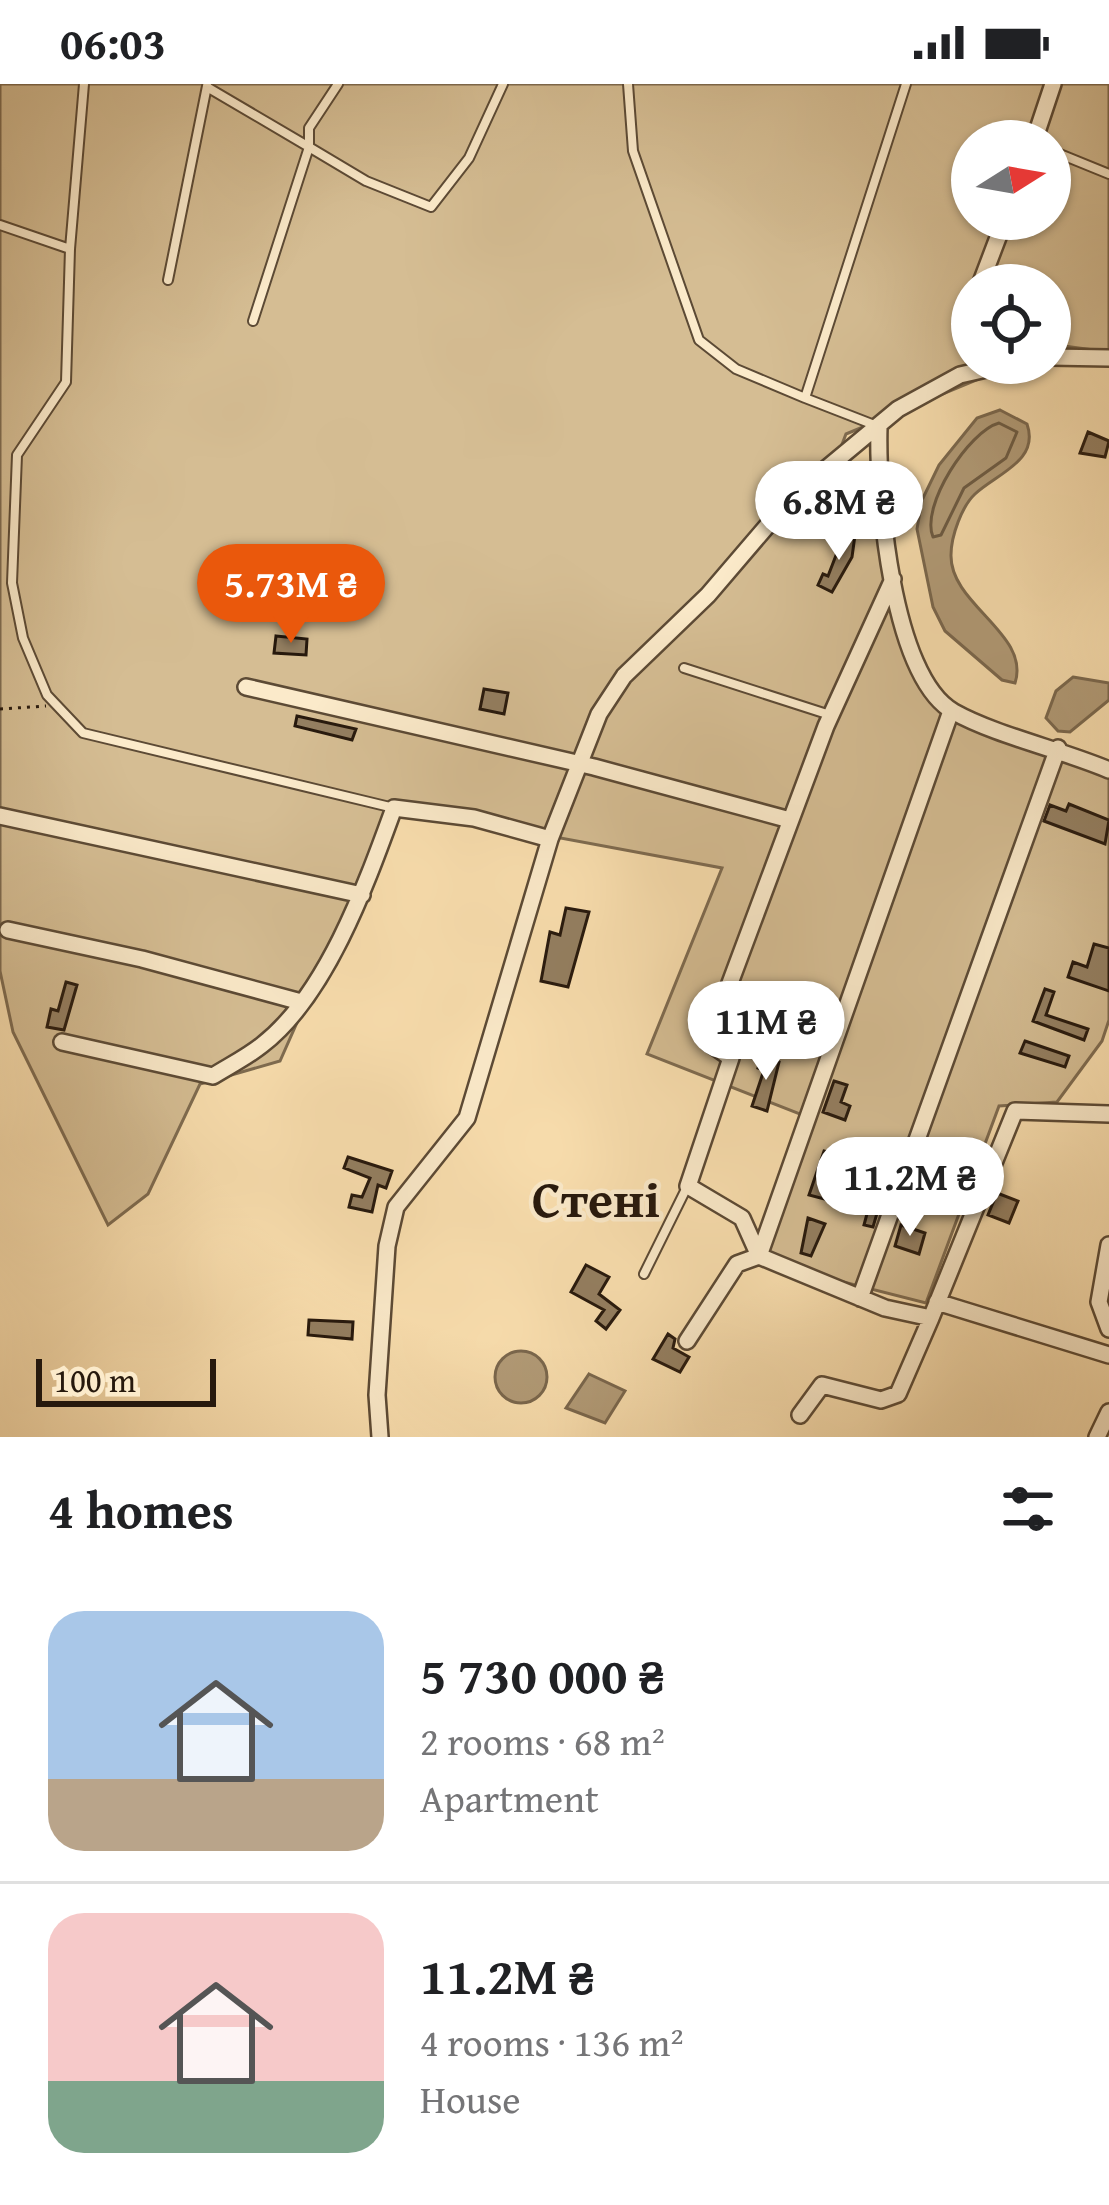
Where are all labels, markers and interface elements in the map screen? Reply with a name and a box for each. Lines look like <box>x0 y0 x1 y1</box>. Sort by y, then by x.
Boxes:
text: 06:03 <box>60 10 166 75</box>
north arrow <box>951 120 1071 240</box>
map controls <box>951 120 1071 384</box>
button: locate <box>951 264 1071 384</box>
pin: 6.8M ₴ <box>741 461 937 563</box>
text: 6.8M ₴ <box>782 471 896 528</box>
pin: 5.73M ₴ <box>180 544 402 646</box>
text: 5.73M ₴ <box>224 554 358 611</box>
pin: 11M ₴ <box>682 981 850 1083</box>
text: 11M ₴ <box>715 991 817 1048</box>
pin: 11.2M ₴ <box>799 1137 1021 1239</box>
text: 11.2M ₴ <box>843 1147 977 1204</box>
district label: Стені <box>532 1161 660 1236</box>
scale bar <box>36 1353 216 1406</box>
text: 100 m <box>54 1356 136 1404</box>
text: 4 homes <box>48 1472 234 1547</box>
icon: filters <box>995 1476 1061 1542</box>
text: 5 730 000 ₴ <box>420 1637 665 1712</box>
icon: home <box>144 1659 288 1803</box>
text: 2 rooms · 68 m² <box>420 1712 665 1769</box>
text: Apartment <box>420 1769 599 1826</box>
text: 11.2M ₴ <box>420 1938 595 2013</box>
icon: home <box>144 1961 288 2105</box>
text: 4 rooms · 136 m² <box>420 2013 684 2070</box>
text: House <box>420 2070 521 2127</box>

